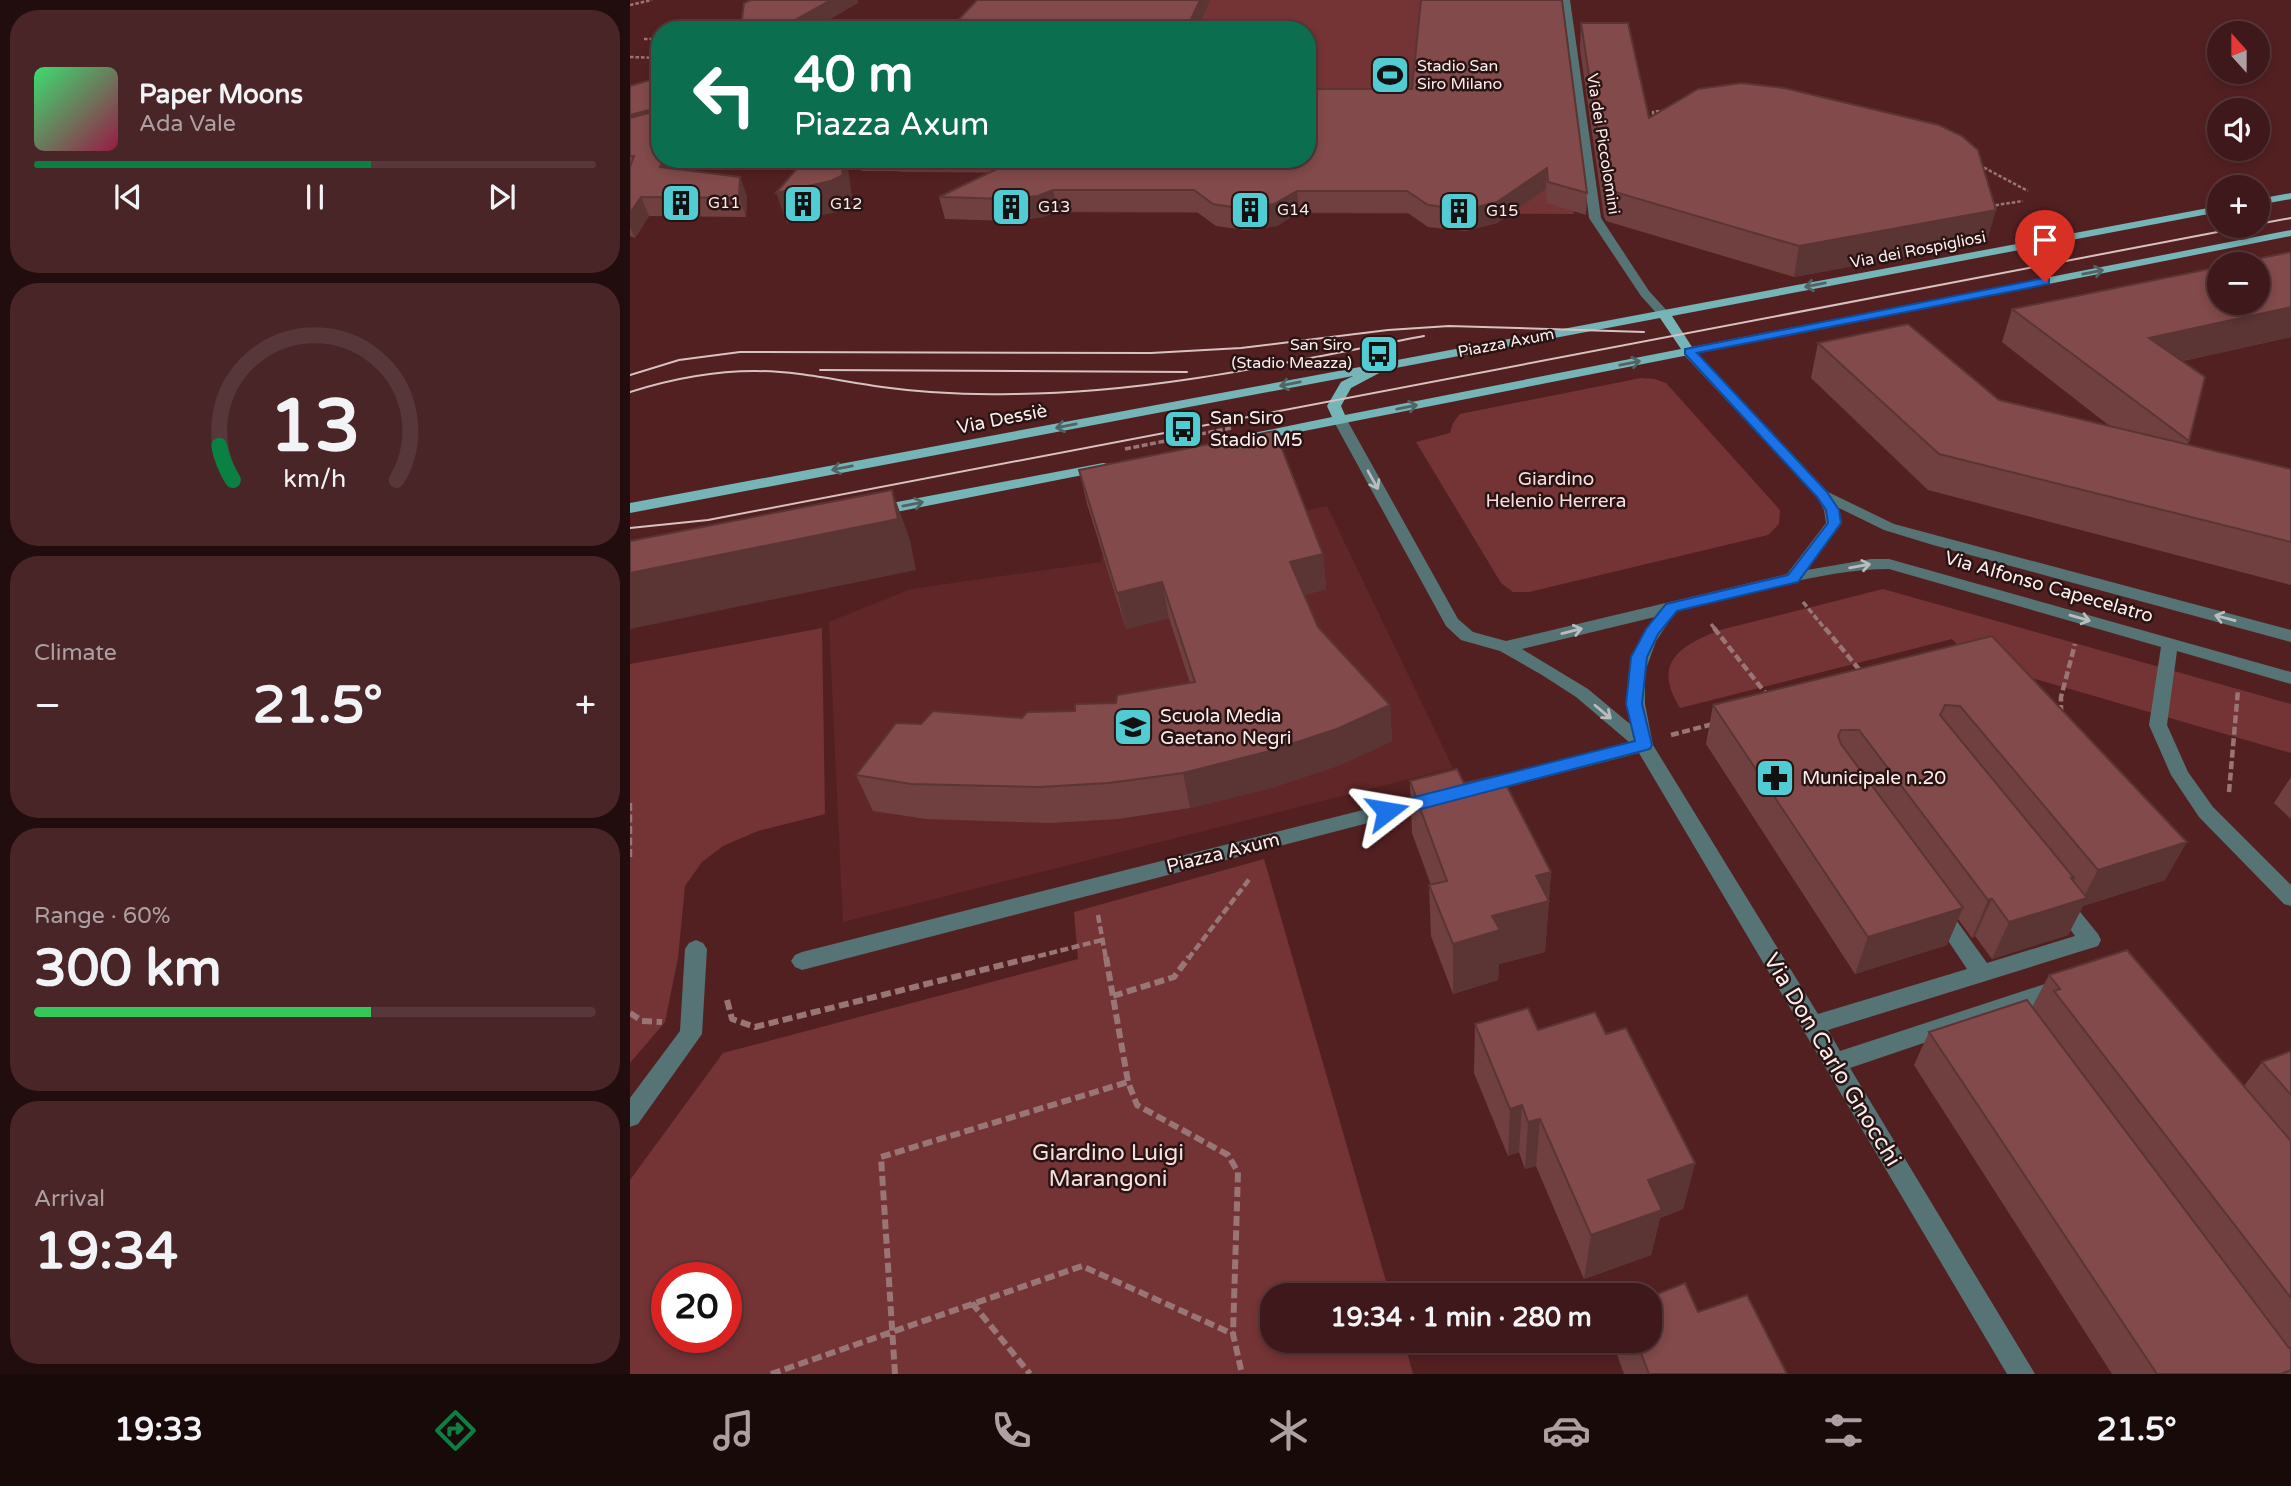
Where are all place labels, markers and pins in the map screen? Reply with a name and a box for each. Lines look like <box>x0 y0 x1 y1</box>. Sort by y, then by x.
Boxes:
sports icon: Stadio San Siro Milano <box>1369 54 1411 96</box>
place label: Stadio San Siro Milano <box>1417 56 1502 94</box>
building icon: G11 <box>660 182 702 224</box>
building icon: G12 <box>782 183 824 225</box>
building icon: G13 <box>990 186 1032 228</box>
building icon: G14 <box>1229 189 1271 231</box>
building icon: G15 <box>1438 190 1480 232</box>
place label: G11 <box>708 193 740 213</box>
place label: G12 <box>830 194 862 214</box>
place label: G13 <box>1038 197 1070 217</box>
place label: G14 <box>1277 200 1309 220</box>
place label: G15 <box>1486 201 1518 221</box>
pin <box>2015 210 2075 282</box>
bus stop icon: San Siro (Stadio Meazza) <box>1358 333 1400 375</box>
place label: San Siro (Stadio Meazza) <box>1232 335 1352 373</box>
place label: San Siro Stadio M5 <box>1210 407 1303 451</box>
bus stop icon: San Siro Stadio M5 <box>1162 408 1204 450</box>
place label: Scuola Media Gaetano Negri <box>1160 705 1292 749</box>
school or university icon: Scuola Media Gaetano Negri <box>1112 706 1154 748</box>
pharmacy icon: Municipale n.20 <box>1754 757 1796 799</box>
place label: Municipale n.20 <box>1802 767 1946 789</box>

